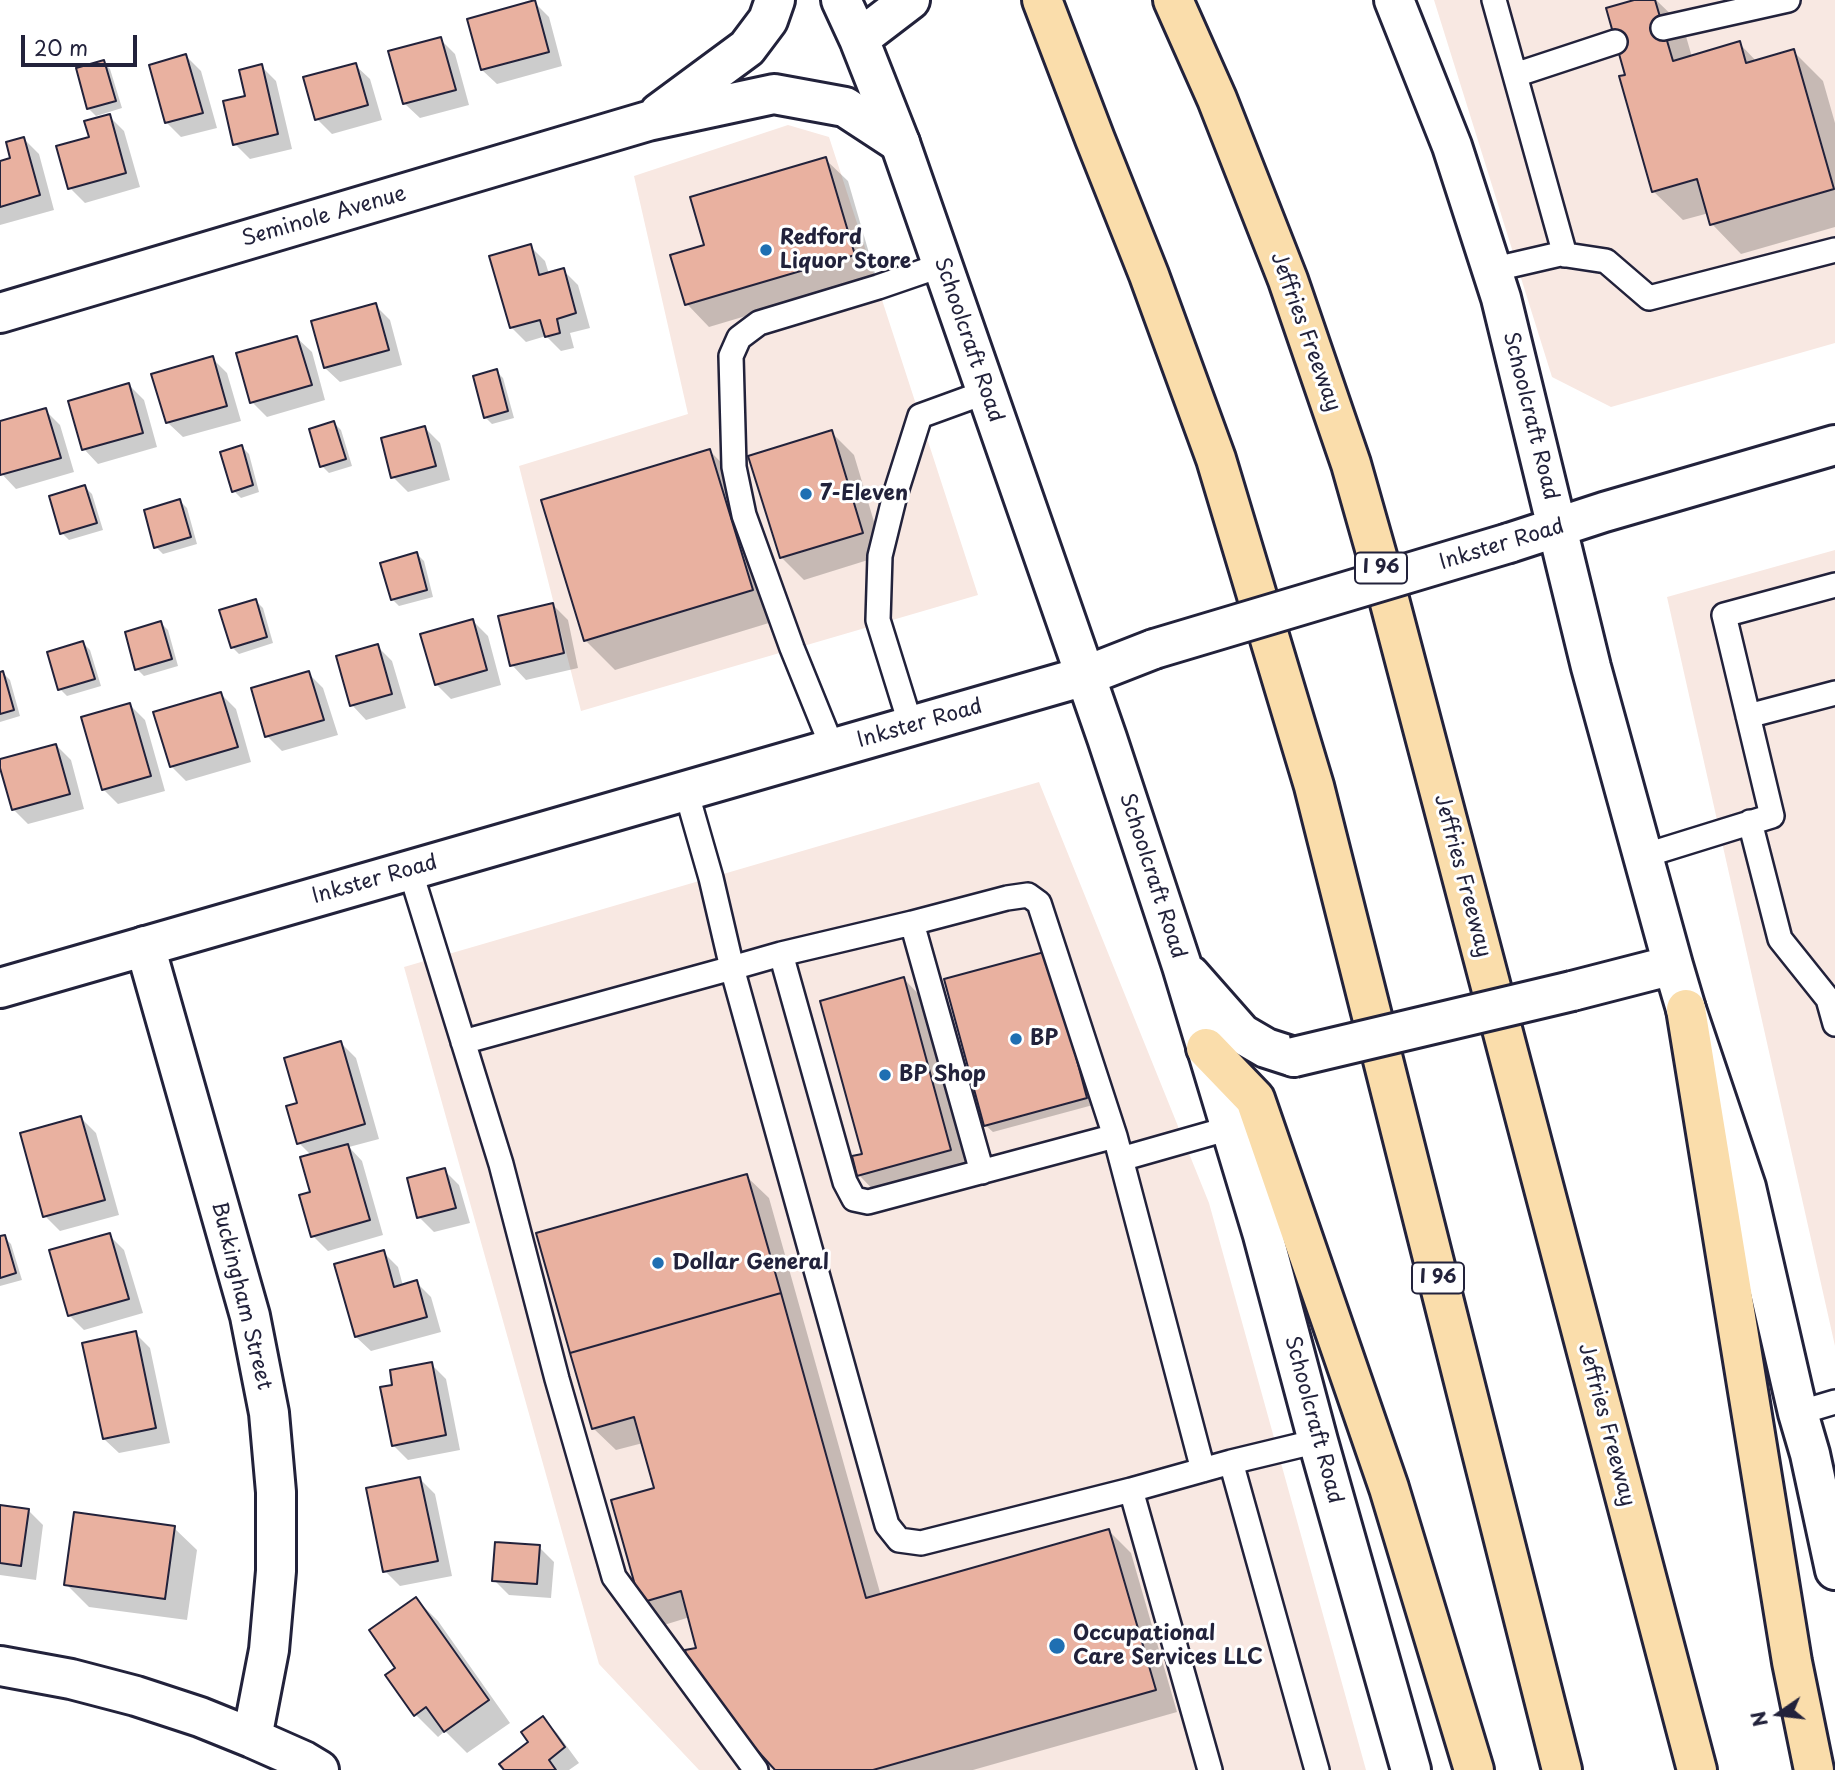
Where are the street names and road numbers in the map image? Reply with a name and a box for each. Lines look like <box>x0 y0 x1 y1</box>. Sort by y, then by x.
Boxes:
street label: Seminole Avenue <box>239 181 409 253</box>
street label: Jeffries Freeway <box>1265 249 1345 415</box>
street label: Schoolcraft Road <box>928 254 1008 426</box>
street label: Schoolcraft Road <box>1497 329 1563 503</box>
street label: Inkster Road <box>1437 514 1567 576</box>
road number: I 96 <box>1355 552 1407 583</box>
street label: Inkster Road <box>854 694 986 754</box>
street label: Schoolcraft Road <box>1113 790 1191 962</box>
street label: Jeffries Freeway <box>1428 792 1496 960</box>
street label: Inkster Road <box>309 850 441 910</box>
street label: Buckingham Street <box>205 1199 277 1393</box>
road number: I 96 <box>1412 1262 1464 1294</box>
street label: Schoolcraft Road <box>1278 1333 1348 1507</box>
street label: Jeffries Freeway <box>1572 1341 1640 1509</box>

